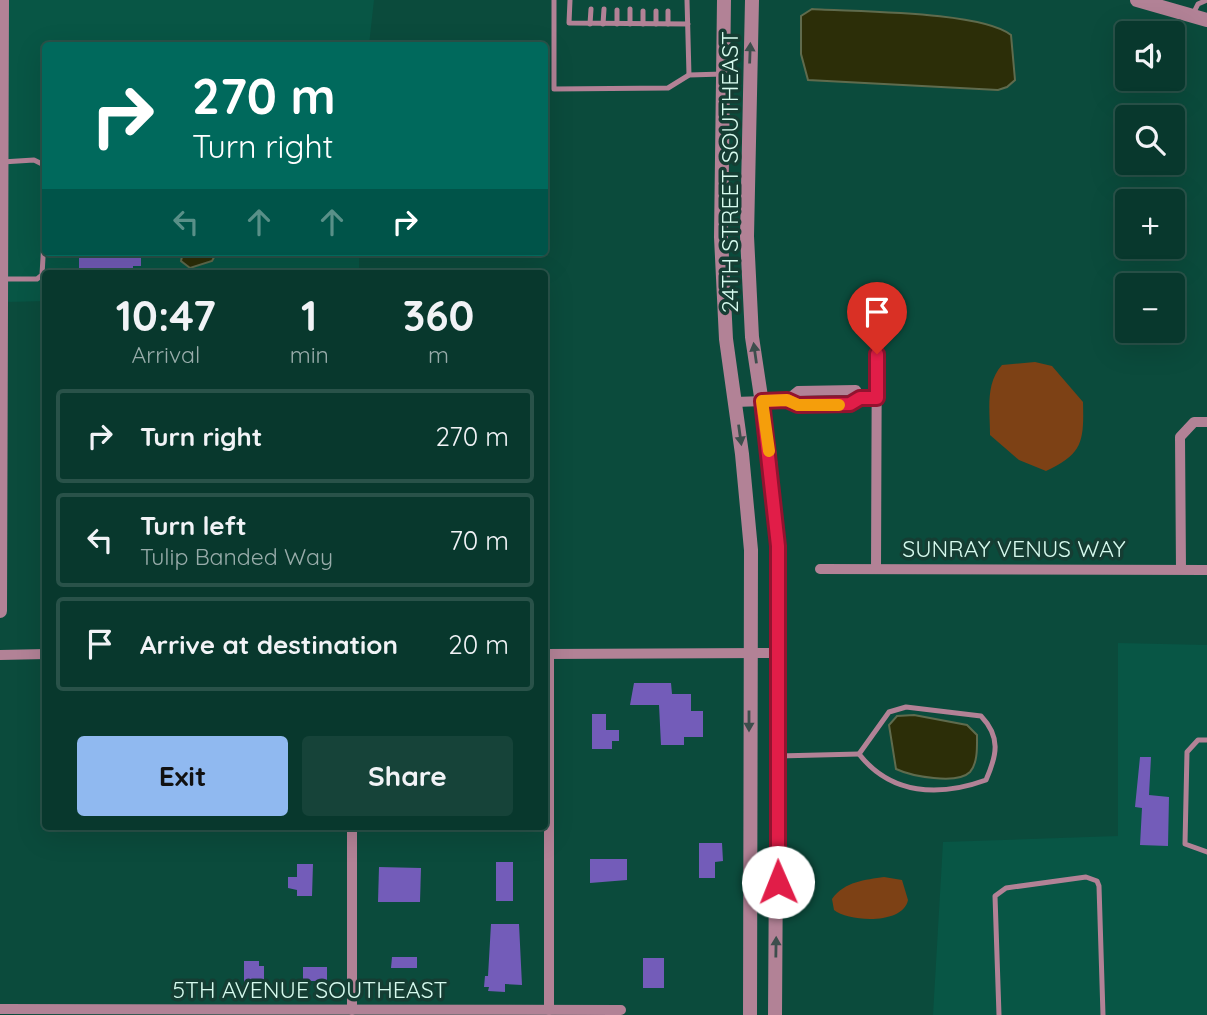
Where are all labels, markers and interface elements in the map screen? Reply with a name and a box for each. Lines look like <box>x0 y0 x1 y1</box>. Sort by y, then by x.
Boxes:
map controls <box>1115 21 1185 343</box>
button: sound <box>1115 21 1185 91</box>
street label: 24TH STREET SOUTHEAST <box>715 31 744 313</box>
one-way arrow <box>745 41 756 63</box>
text: 270 m <box>192 65 336 126</box>
icon: right <box>77 70 168 161</box>
button: search <box>1115 105 1185 175</box>
text: Turn right <box>192 126 333 166</box>
button: + <box>1115 189 1185 259</box>
icon: left <box>167 203 205 241</box>
icon: ahead <box>240 203 278 241</box>
icon: ahead <box>313 203 351 241</box>
icon: right <box>386 203 424 241</box>
button: − <box>1115 273 1185 343</box>
pin <box>847 282 907 354</box>
text: 10:47 <box>116 289 216 342</box>
text: 1 <box>301 289 317 342</box>
text: 360 <box>403 289 474 342</box>
icon: arrive <box>858 293 896 331</box>
text: Arrival <box>131 340 200 369</box>
text: min <box>290 340 329 369</box>
text: m <box>428 340 449 369</box>
one-way arrow <box>749 342 760 364</box>
icon: right <box>81 417 119 455</box>
text: Turn right <box>140 420 262 453</box>
text: 270 m <box>435 420 509 453</box>
one-way arrow <box>734 424 745 446</box>
text: Turn left <box>140 509 247 542</box>
icon: left <box>81 521 119 559</box>
text: 70 m <box>449 524 509 557</box>
street label: SUNRAY VENUS WAY <box>902 534 1126 563</box>
text: Tulip Banded Way <box>140 542 333 571</box>
icon: arrive <box>81 625 119 663</box>
text: Arrive at destination <box>140 628 398 661</box>
text: 20 m <box>448 628 509 661</box>
one-way arrow <box>743 711 755 733</box>
button: Exit <box>77 736 288 816</box>
button: Share <box>302 736 513 816</box>
position arrow <box>741 845 815 919</box>
one-way arrow <box>771 936 782 958</box>
street label: 5TH AVENUE SOUTHEAST <box>172 975 448 1004</box>

